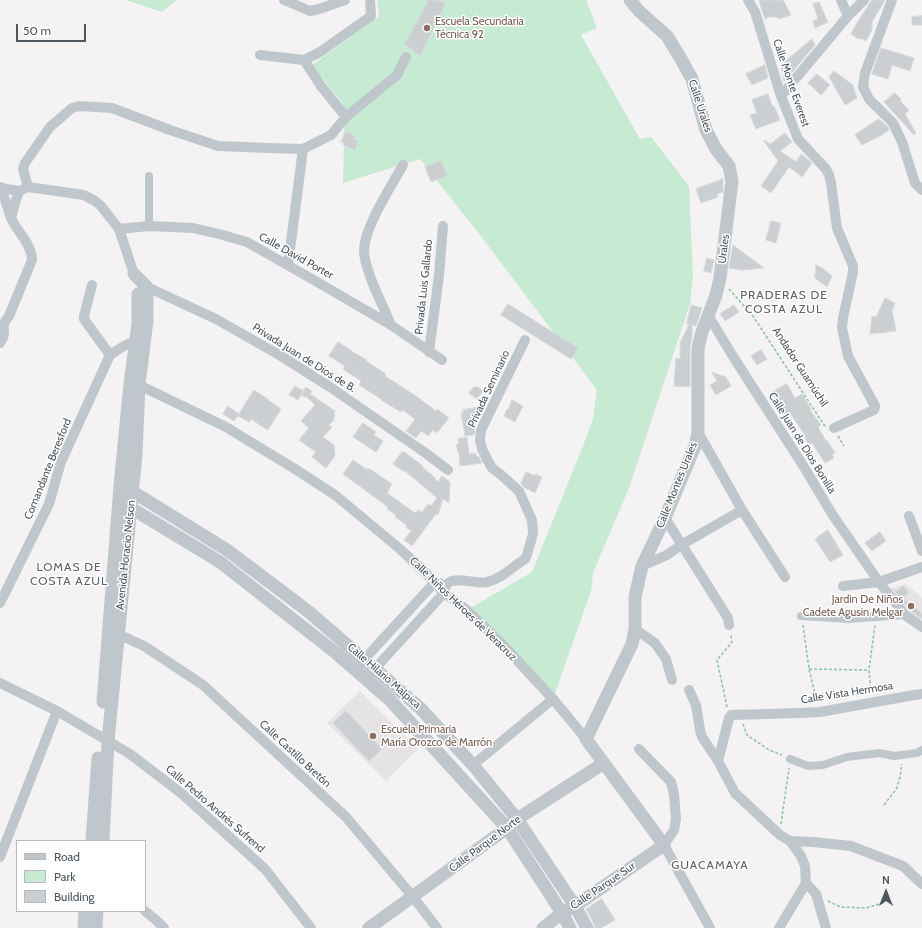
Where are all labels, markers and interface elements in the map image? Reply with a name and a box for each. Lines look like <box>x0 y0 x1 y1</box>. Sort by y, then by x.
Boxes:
place label: Escuela Secundaria Técnica 92 <box>435 15 524 41</box>
scale bar <box>18 16 88 42</box>
text: 50 m <box>23 23 51 38</box>
marker: Escuela Secundaria Técnica 92 <box>422 23 432 33</box>
street label: Calle Monte Everest <box>770 37 812 129</box>
street label: Calle Urales <box>685 78 715 134</box>
street label: Calle David Porter <box>256 230 336 282</box>
street label: Urales <box>716 234 732 264</box>
street label: Privada Luis Gallardo <box>412 239 436 335</box>
district label: PRADERAS DE COSTA AZUL <box>740 288 828 316</box>
street label: Privada Juan de Dios de B. <box>250 321 358 395</box>
street label: Andador Guamúchil <box>769 325 831 409</box>
street label: Privada Seminario <box>465 348 513 430</box>
street label: Calle Juan de Dios Bonilla <box>765 390 839 496</box>
street label: Comandante Beresford <box>22 417 74 521</box>
street label: Calle Montes Urales <box>654 440 700 530</box>
street label: Avenida Horacio Nelson <box>114 499 138 611</box>
street label: Calle Niños Héroes de Veracruz <box>407 554 519 664</box>
district label: LOMAS DE COSTA AZUL <box>30 560 108 588</box>
place label: Jardin De Niños Cadete Agusin Melgar <box>803 593 903 619</box>
marker: Jardin De Niños Cadete Agusin Melgar <box>906 601 916 611</box>
street label: Calle Hilario Malpica <box>345 641 423 711</box>
street label: Calle Vista Hermosa <box>800 679 894 707</box>
street label: Calle Castillo Bretón <box>257 717 333 791</box>
place label: Escuela Primaria María Orozco de Marrón <box>381 723 492 749</box>
marker: Escuela Primaria María Orozco de Marrón <box>368 731 378 741</box>
street label: Calle Pedro Andrés Sufrend <box>163 762 267 856</box>
street label: Calle Parque Norte <box>447 813 523 875</box>
legend <box>16 840 146 912</box>
text: Road <box>54 849 80 864</box>
district label: GUACAMAYA <box>671 858 749 872</box>
street label: Calle Parque Sur <box>568 859 638 913</box>
text: Park <box>54 869 76 884</box>
north arrow <box>866 872 906 912</box>
text: N <box>882 873 890 887</box>
text: Building <box>54 889 95 904</box>

